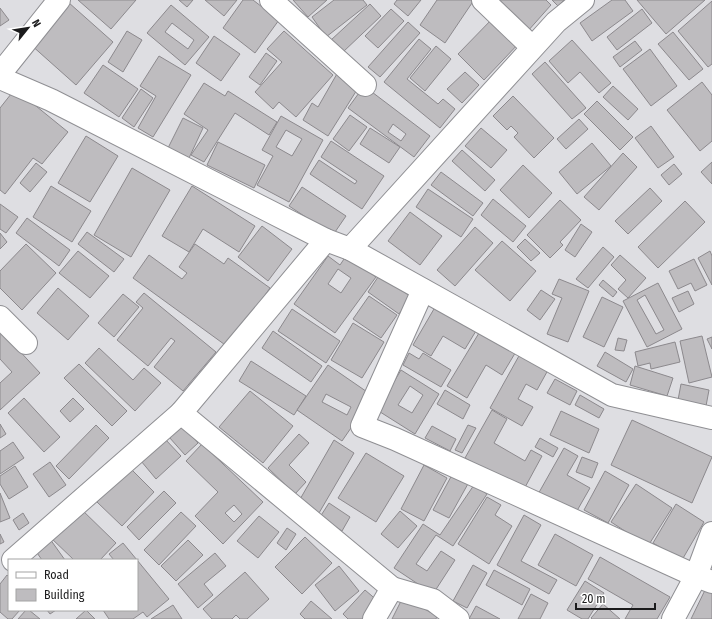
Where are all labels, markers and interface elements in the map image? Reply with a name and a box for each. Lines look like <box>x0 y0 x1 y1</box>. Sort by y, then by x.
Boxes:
north arrow <box>8 8 48 48</box>
text: N <box>29 17 44 29</box>
legend <box>8 559 138 611</box>
text: Road <box>44 568 69 582</box>
scale bar <box>576 585 655 611</box>
text: Building <box>44 588 85 602</box>
text: 20 m <box>582 592 606 606</box>

